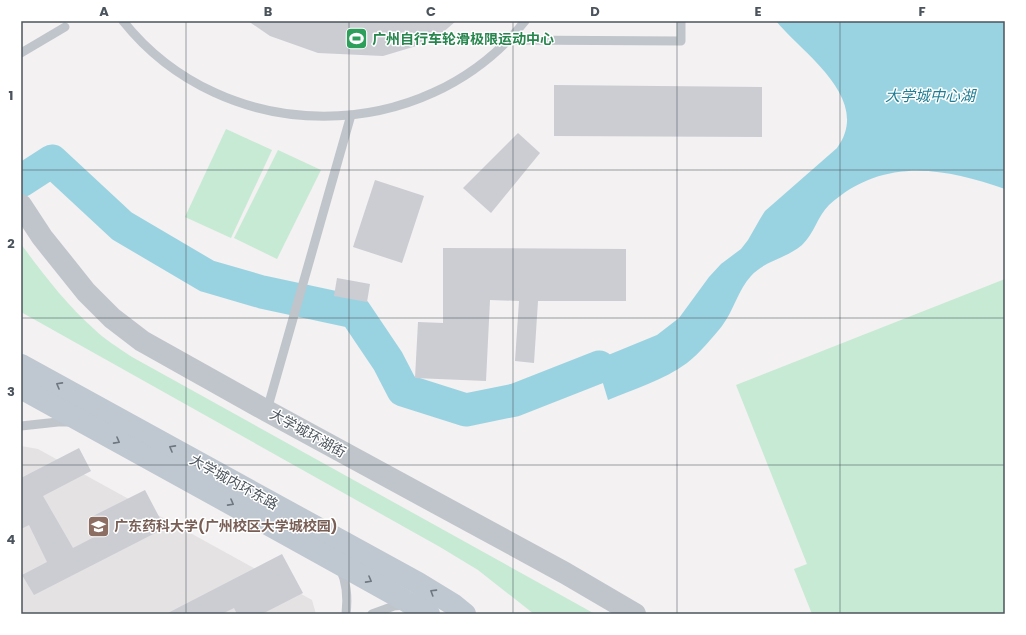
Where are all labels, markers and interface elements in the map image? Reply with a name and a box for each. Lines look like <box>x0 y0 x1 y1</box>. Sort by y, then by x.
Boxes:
text: A <box>99 2 109 21</box>
text: B <box>264 2 273 21</box>
text: C <box>426 2 436 21</box>
text: D <box>590 2 600 21</box>
text: E <box>754 2 762 21</box>
text: F <box>918 2 926 21</box>
sports icon: 广州自行车轮滑极限运动中心 <box>343 26 369 52</box>
place label: 广州自行车轮滑极限运动中心 <box>372 29 554 49</box>
water label: 大学城中心湖 <box>885 85 977 106</box>
text: 1 <box>9 86 13 105</box>
text: 2 <box>7 234 15 253</box>
text: 3 <box>7 382 15 401</box>
one-way arrow <box>55 383 63 390</box>
street label: 大学城环湖街 <box>266 404 350 462</box>
one-way arrow <box>112 436 120 443</box>
one-way arrow <box>169 445 177 453</box>
street label: 大学城内环东路 <box>186 449 282 515</box>
one-way arrow <box>226 499 234 506</box>
school or university icon: 广东药科大学(广州校区大学城校园) <box>86 513 112 539</box>
place label: 广东药科大学(广州校区大学城校园) <box>114 516 337 536</box>
text: 4 <box>7 530 16 549</box>
one-way arrow <box>365 575 372 582</box>
one-way arrow <box>430 590 437 597</box>

